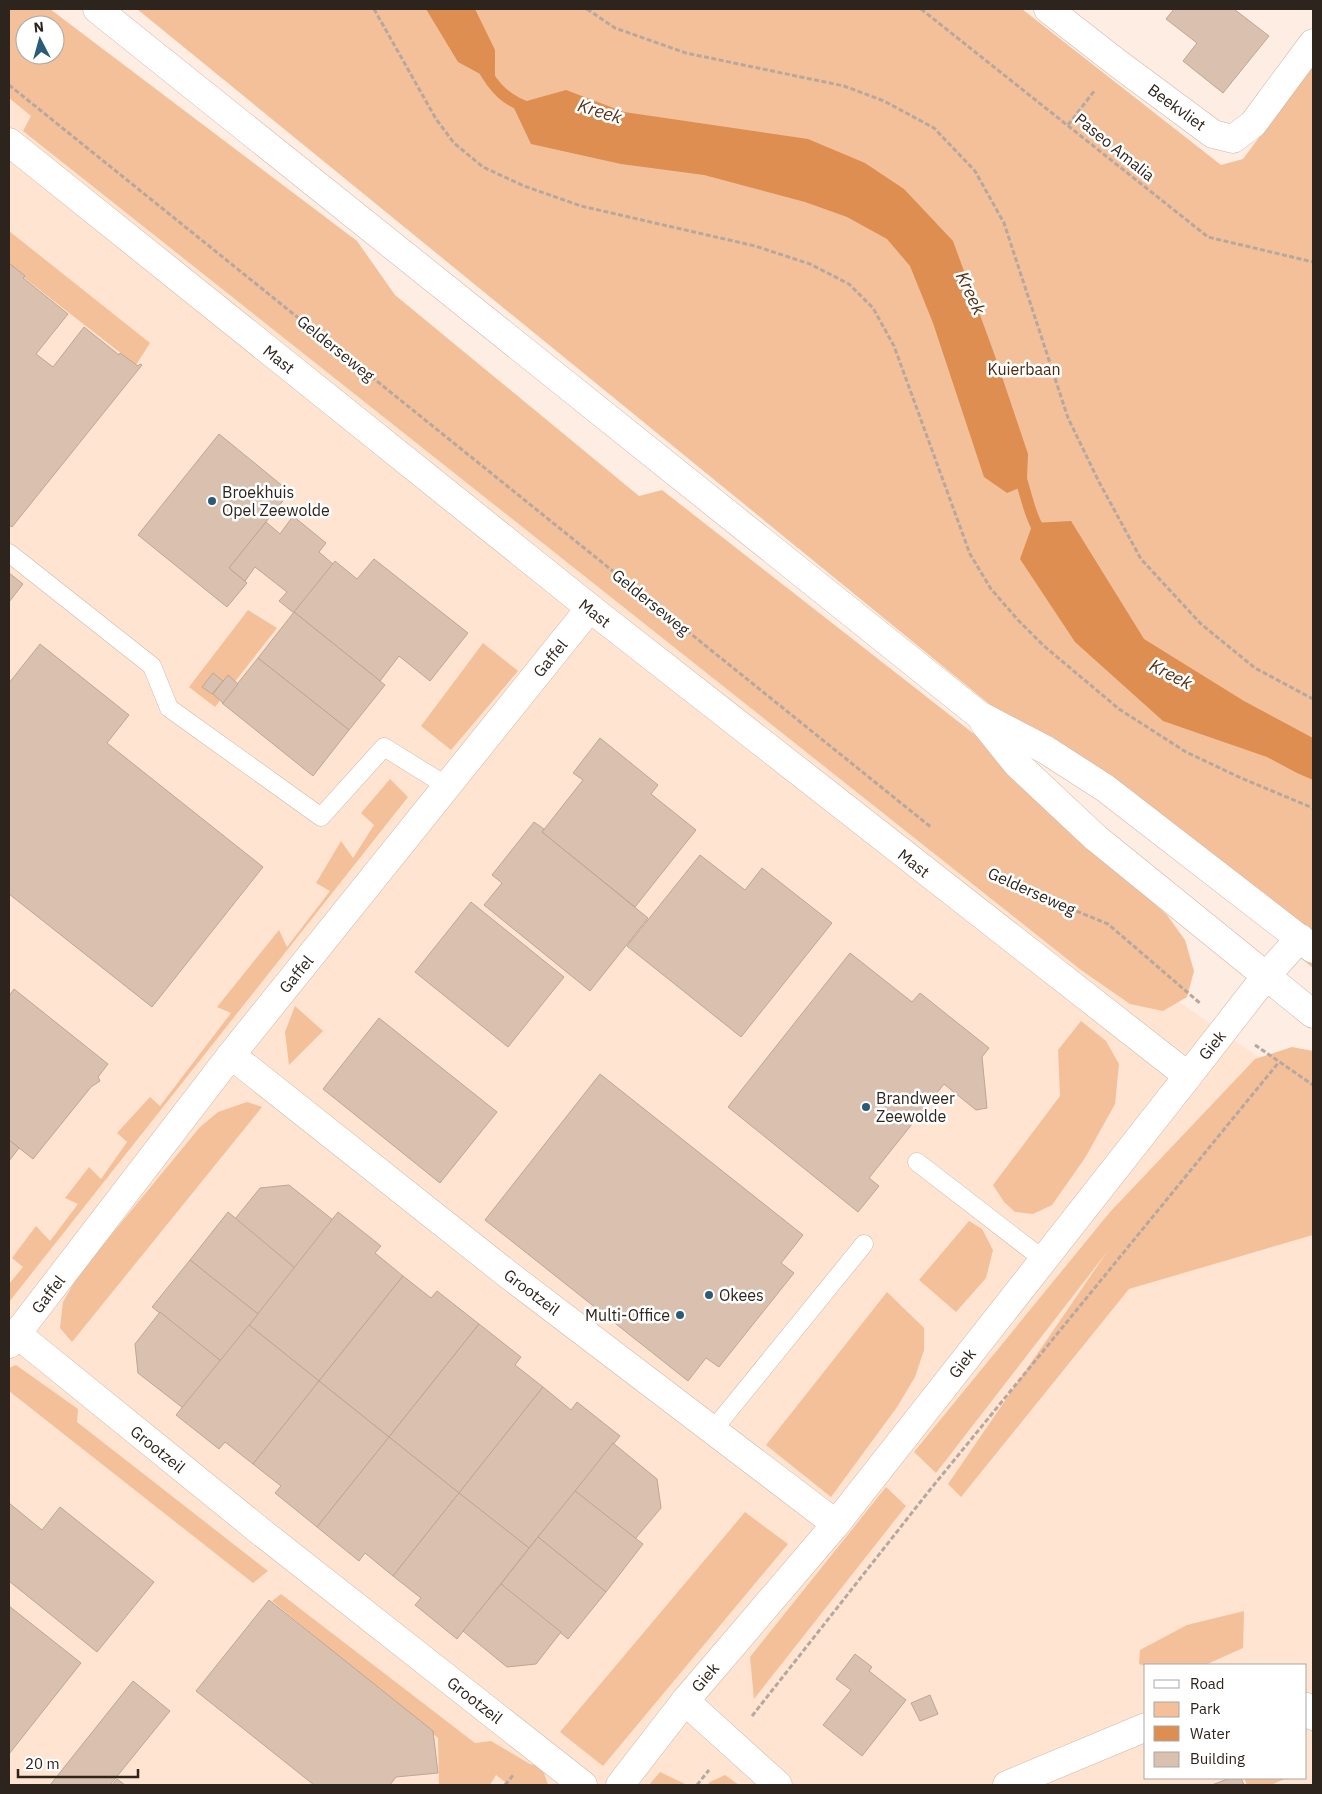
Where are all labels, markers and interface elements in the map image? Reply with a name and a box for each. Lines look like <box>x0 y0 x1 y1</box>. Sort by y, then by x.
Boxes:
north arrow <box>15 15 65 65</box>
text: N <box>33 18 45 37</box>
street label: Beekvliet <box>1144 79 1210 135</box>
water label: Kreek <box>575 93 626 129</box>
street label: Paseo Amalia <box>1071 109 1159 186</box>
water label: Kreek <box>951 268 991 319</box>
street label: Gelderseweg <box>293 311 379 386</box>
street label: Mast <box>259 340 299 378</box>
park label: Kuierbaan <box>987 359 1061 379</box>
place label: Broekhuis Opel Zeewolde <box>222 482 330 520</box>
marker: Broekhuis Opel Zeewolde <box>206 495 218 507</box>
street label: Gelderseweg <box>608 565 694 640</box>
street label: Mast <box>575 594 615 632</box>
street label: Gaffel <box>529 635 571 681</box>
water label: Kreek <box>1146 654 1197 695</box>
street label: Mast <box>894 844 934 882</box>
street label: Gelderseweg <box>985 863 1080 920</box>
street label: Gaffel <box>275 951 317 997</box>
street label: Giek <box>1194 1026 1230 1064</box>
place label: Brandweer Zeewolde <box>876 1088 955 1126</box>
marker: Brandweer Zeewolde <box>860 1101 872 1113</box>
street label: Grootzeil <box>500 1264 564 1320</box>
street label: Gaffel <box>27 1271 69 1317</box>
place label: Okees <box>719 1285 764 1305</box>
marker: Okees <box>703 1289 715 1301</box>
place label: Multi-Office <box>585 1305 670 1325</box>
marker: Multi-Office <box>674 1309 686 1321</box>
street label: Giek <box>944 1344 980 1382</box>
street label: Grootzeil <box>127 1421 189 1477</box>
street label: Giek <box>687 1658 724 1696</box>
legend <box>1144 1664 1307 1779</box>
street label: Grootzeil <box>443 1672 507 1728</box>
text: Road <box>1190 1674 1225 1693</box>
text: Park <box>1190 1699 1220 1718</box>
text: Water <box>1190 1724 1231 1743</box>
scale bar <box>18 1746 138 1778</box>
text: Building <box>1190 1749 1245 1768</box>
text: 20 m <box>25 1754 60 1773</box>

